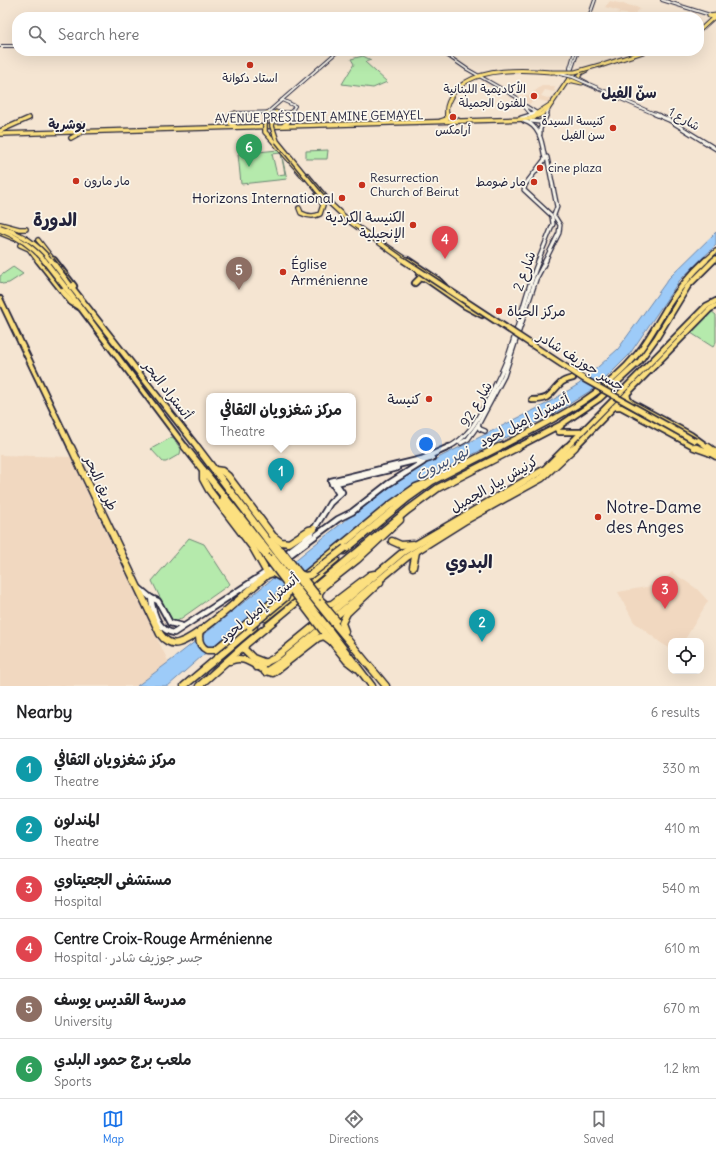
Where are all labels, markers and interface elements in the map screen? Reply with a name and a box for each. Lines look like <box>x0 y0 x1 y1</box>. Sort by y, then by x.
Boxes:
search box <box>12 12 704 56</box>
icon: search <box>26 23 48 45</box>
text: Search here <box>58 25 139 44</box>
marker: استاد دكوانة <box>245 60 255 70</box>
place label: استاد دكوانة <box>222 70 278 85</box>
place label: الأكاديمية اللبنانية للفنون الجميلة <box>443 81 526 111</box>
district label: سنّ الفيل <box>601 83 657 102</box>
marker: الأكاديمية اللبنانية للفنون الجميلة <box>529 91 539 101</box>
street label: شارع 1 <box>665 104 703 135</box>
street label: AVENUE PRÉSIDENT AMINE GEMAYEL <box>214 107 424 126</box>
marker: أرامكس <box>448 112 458 122</box>
place label: كنيسة السيدة سن الفيل <box>542 113 605 142</box>
district label: بوشرية <box>48 116 86 133</box>
place label: أرامكس <box>435 122 471 137</box>
marker: كنيسة السيدة سن الفيل <box>608 123 618 133</box>
pin: 6 <box>236 134 262 167</box>
place label: cine plaza <box>548 160 602 175</box>
marker: cine plaza <box>535 163 545 173</box>
place label: Resurrection Church of Beirut <box>370 170 459 199</box>
place label: مار مارون <box>84 173 130 189</box>
place label: مار ضومط <box>476 174 526 189</box>
marker: مار مارون <box>71 176 81 186</box>
marker: مار ضومط <box>529 177 539 187</box>
marker: Resurrection Church of Beirut <box>357 180 367 190</box>
place label: Horizons International <box>192 189 334 207</box>
marker: Horizons International <box>337 193 347 203</box>
district label: الدورة <box>33 208 77 231</box>
place label: الكنيسة الكردية الإنجيلية <box>325 208 405 243</box>
marker: الكنيسة الكردية الإنجيلية <box>408 220 418 230</box>
pin: 4 <box>432 226 458 259</box>
street label: شارع 2 <box>508 249 540 294</box>
place label: Église Arménienne <box>291 255 368 289</box>
pin: 5 <box>226 257 252 290</box>
marker: Église Arménienne <box>278 267 288 277</box>
place label: مركز الحياة <box>507 302 566 320</box>
marker: مركز الحياة <box>494 306 504 316</box>
street label: جسر جوزيف شادر <box>533 326 628 395</box>
street label: أتستراد البحر <box>139 356 197 423</box>
street label: شارع 92 <box>456 378 497 430</box>
street label: أتستراد إميل لحود <box>476 389 573 451</box>
place label: كنيسة <box>388 390 421 408</box>
popup <box>206 393 356 445</box>
marker: كنيسة <box>424 394 434 404</box>
text: مركز شغزويان الثقافي <box>220 400 342 419</box>
text: Theatre <box>220 423 265 440</box>
your location <box>416 434 436 454</box>
water label: نهر بيروت <box>412 440 473 484</box>
street label: كرنيش بيار الجميل <box>447 451 541 517</box>
street label: طريق البحر <box>80 452 122 513</box>
pin: 1 <box>268 458 294 491</box>
place label: Notre-Dame des Anges <box>606 496 701 538</box>
marker: Notre-Dame des Anges <box>593 512 603 522</box>
district label: البدوي <box>445 550 493 576</box>
street label: أتستراد إميل لحود <box>215 569 303 647</box>
pin: 3 <box>652 576 678 609</box>
pin: 2 <box>469 609 495 642</box>
map controls <box>668 638 704 674</box>
button: locate <box>668 638 704 674</box>
text: Nearby <box>16 701 72 723</box>
text: 6 results <box>651 704 700 721</box>
text: مركز شغزويان الثقافي <box>54 750 176 769</box>
text: 1 <box>26 760 32 777</box>
text: 330 m <box>662 760 700 777</box>
text: Theatre <box>54 773 99 790</box>
text: المندلون <box>54 810 100 829</box>
text: 2 <box>25 820 33 837</box>
text: 410 m <box>664 820 700 837</box>
text: Theatre <box>54 833 99 850</box>
text: مستشفى الجعيتاوي <box>54 870 172 889</box>
text: 3 <box>25 880 33 897</box>
text: 540 m <box>662 880 700 897</box>
text: Hospital <box>54 893 102 910</box>
text: Centre Croix-Rouge Arménienne <box>54 929 272 948</box>
text: 4 <box>25 940 33 957</box>
text: 610 m <box>664 940 700 957</box>
text: Hospital · جسر جوزيف شادر <box>54 949 203 966</box>
text: مدرسة القديس يوسف <box>54 990 186 1009</box>
text: 5 <box>25 1000 33 1017</box>
text: 670 m <box>663 1000 700 1017</box>
text: University <box>54 1013 112 1030</box>
text: ملعب برج حمود البلدي <box>54 1050 192 1069</box>
text: 6 <box>25 1060 33 1077</box>
text: 1.2 km <box>664 1060 700 1077</box>
text: Sports <box>54 1073 92 1090</box>
tab: Map <box>102 1108 124 1146</box>
tab: Directions <box>329 1108 379 1146</box>
tab: Saved <box>583 1108 614 1146</box>

